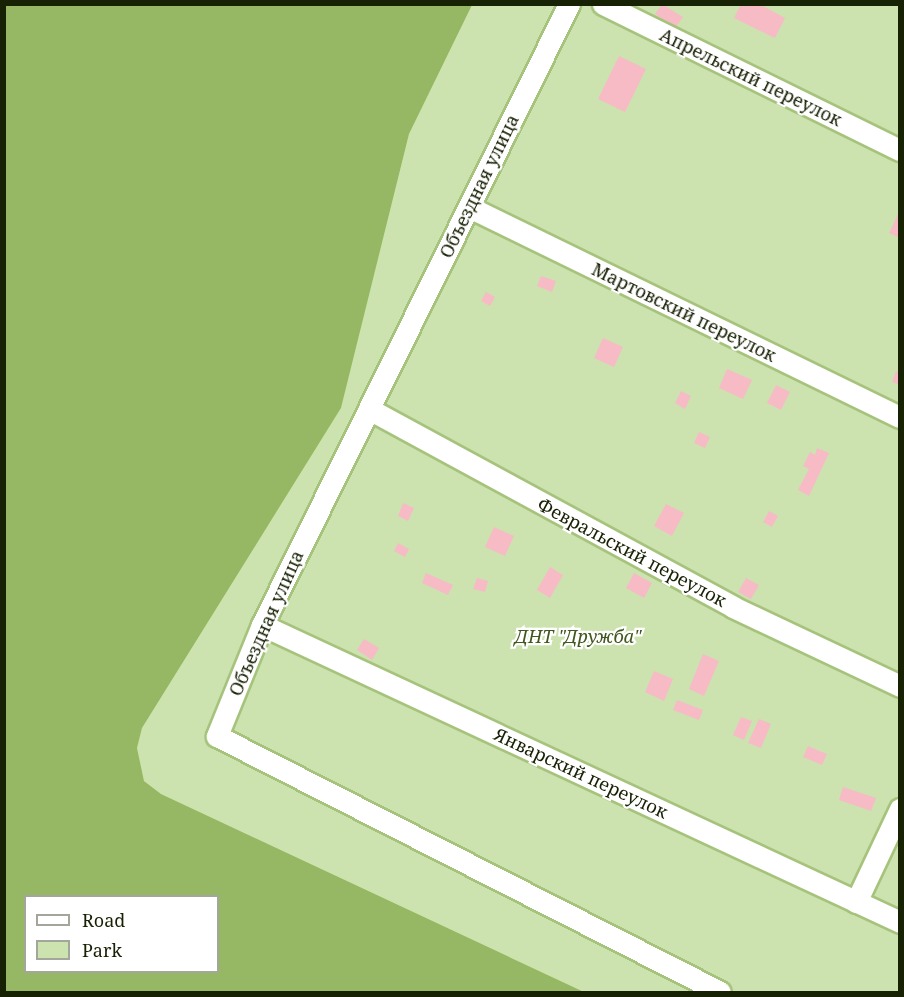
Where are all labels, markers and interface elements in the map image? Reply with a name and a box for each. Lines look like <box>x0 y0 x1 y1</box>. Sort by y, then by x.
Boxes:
street label: Апрельский переулок <box>656 24 846 130</box>
street label: Объездная улица <box>435 111 523 261</box>
street label: Мартовский переулок <box>588 258 780 366</box>
street label: Февральский переулок <box>534 493 730 611</box>
street label: Объездная улица <box>224 547 308 699</box>
park label: ДНТ "Дружба" <box>515 625 641 647</box>
street label: Январский переулок <box>491 723 671 823</box>
legend <box>24 895 219 973</box>
text: Road <box>82 908 125 932</box>
text: Park <box>82 938 122 962</box>

